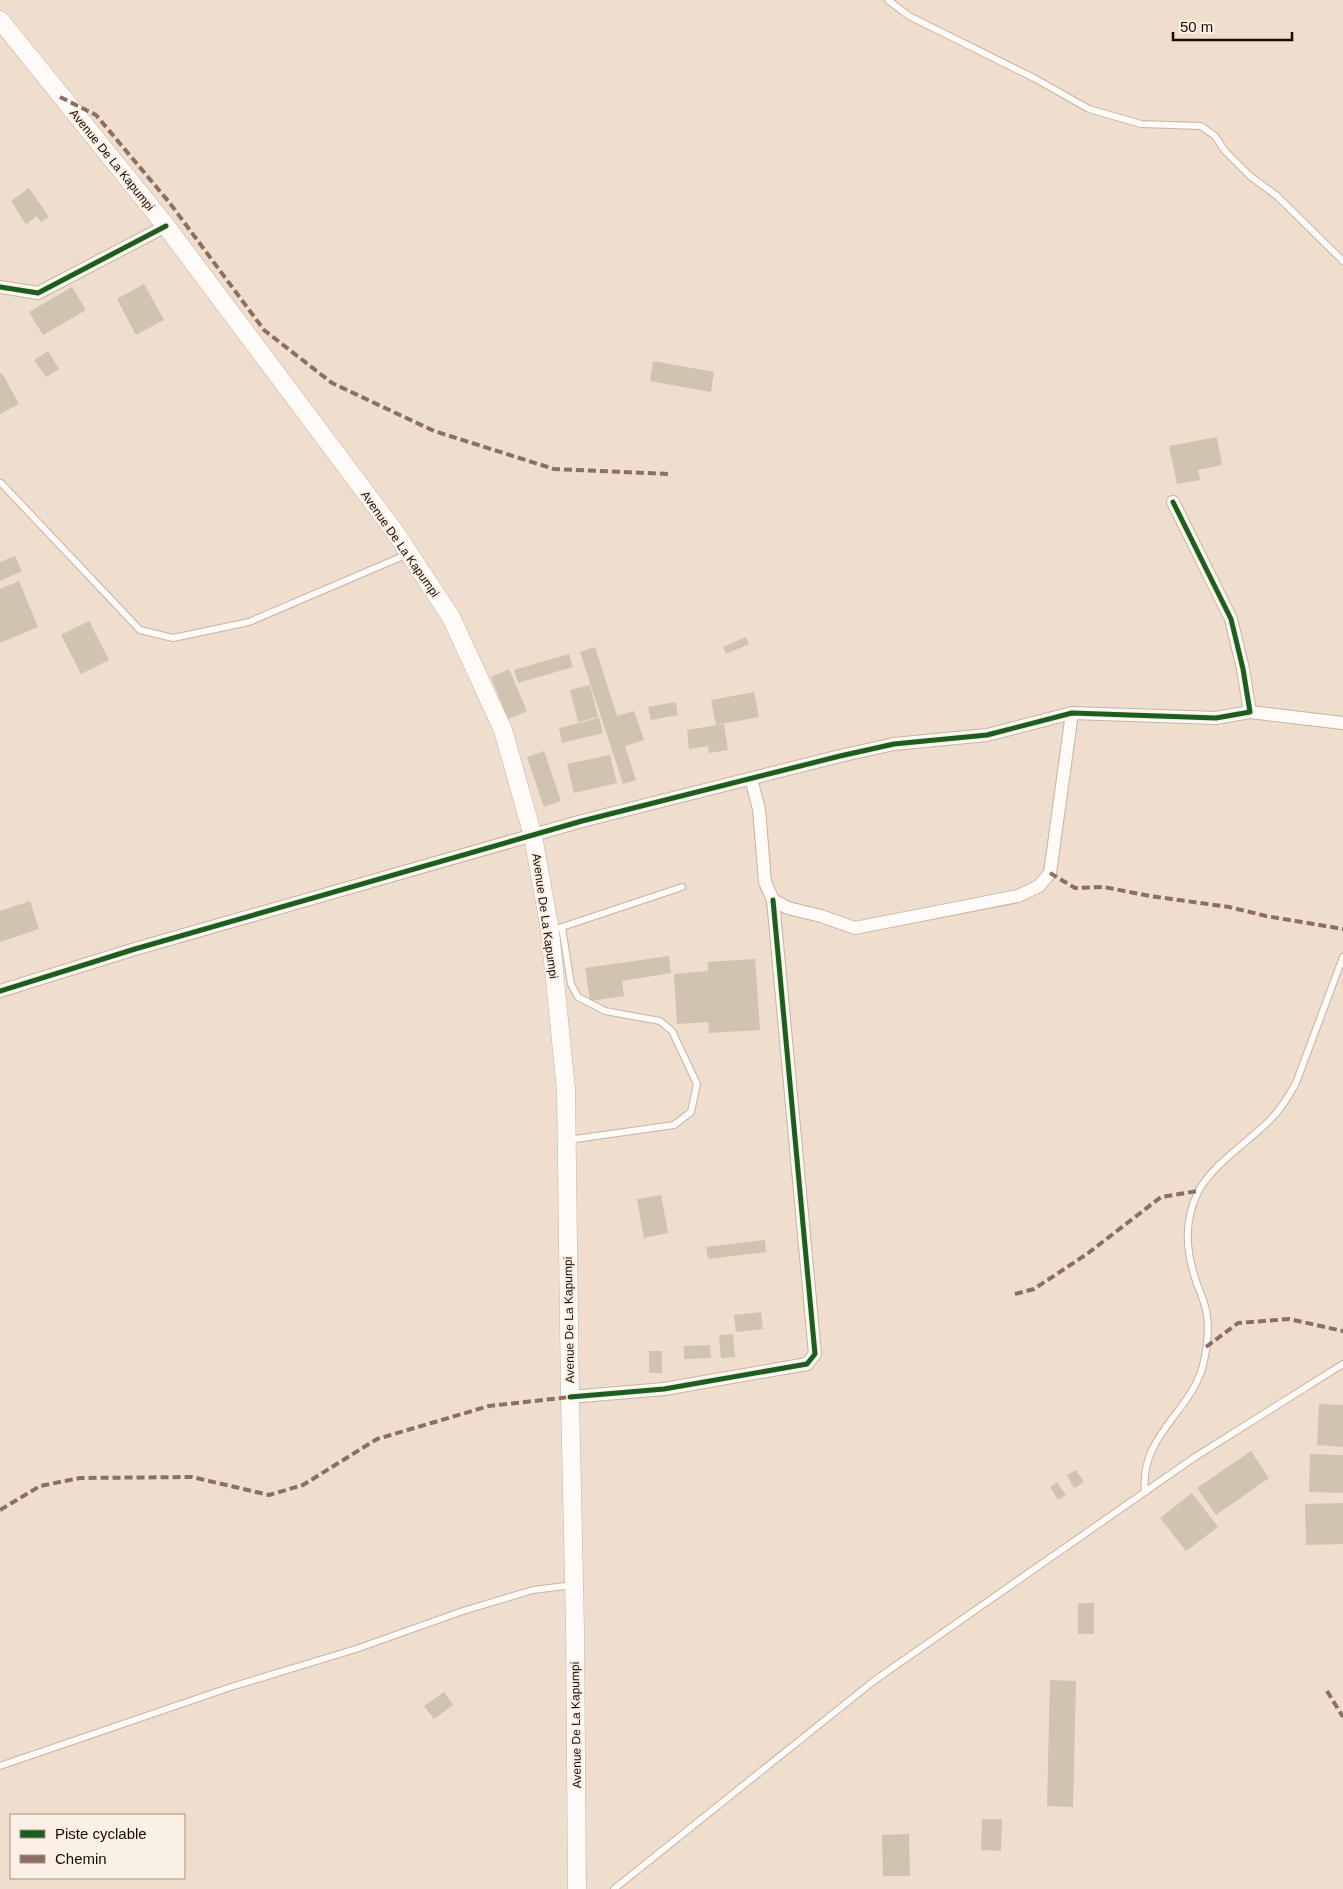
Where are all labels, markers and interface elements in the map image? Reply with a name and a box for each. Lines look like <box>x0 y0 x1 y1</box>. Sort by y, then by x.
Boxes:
scale bar <box>1173 10 1292 42</box>
text: 50 m <box>1180 18 1213 35</box>
street label: Avenue De La Kapumpi <box>67 106 157 214</box>
street label: Avenue De La Kapumpi <box>358 488 442 600</box>
street label: Avenue De La Kapumpi <box>529 852 561 980</box>
street label: Avenue De La Kapumpi <box>561 1257 577 1383</box>
street label: Avenue De La Kapumpi <box>568 1662 584 1788</box>
legend <box>10 1814 185 1879</box>
text: Piste cyclable <box>55 1825 147 1842</box>
text: Chemin <box>55 1850 107 1867</box>

